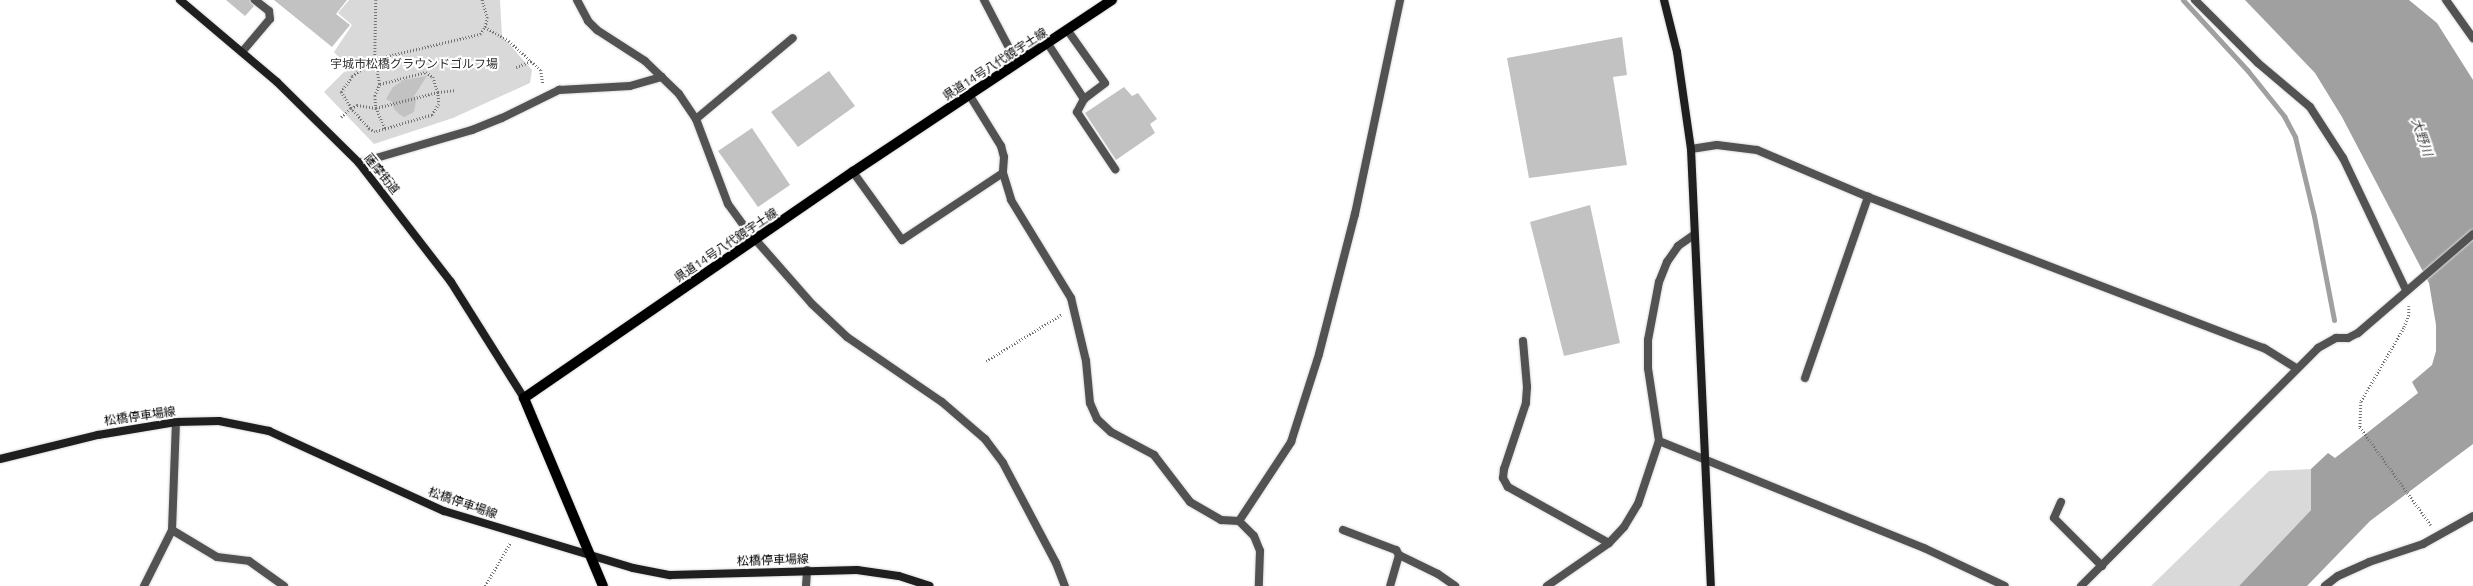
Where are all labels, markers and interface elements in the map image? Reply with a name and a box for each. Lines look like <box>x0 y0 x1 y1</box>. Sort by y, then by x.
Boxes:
street label: 県道14号八代鏡宇土線 <box>940 25 1050 103</box>
park label: 宇城市松橋グラウンドゴルフ場 <box>330 57 498 71</box>
water label: 大野川 <box>2408 116 2436 158</box>
street label: 薩摩街道 <box>361 151 403 197</box>
street label: 県道14号八代鏡宇土線 <box>672 205 780 285</box>
street label: 松橋停車場線 <box>103 404 177 428</box>
street label: 松橋停車場線 <box>427 484 499 522</box>
street label: 松橋停車場線 <box>737 552 809 568</box>

